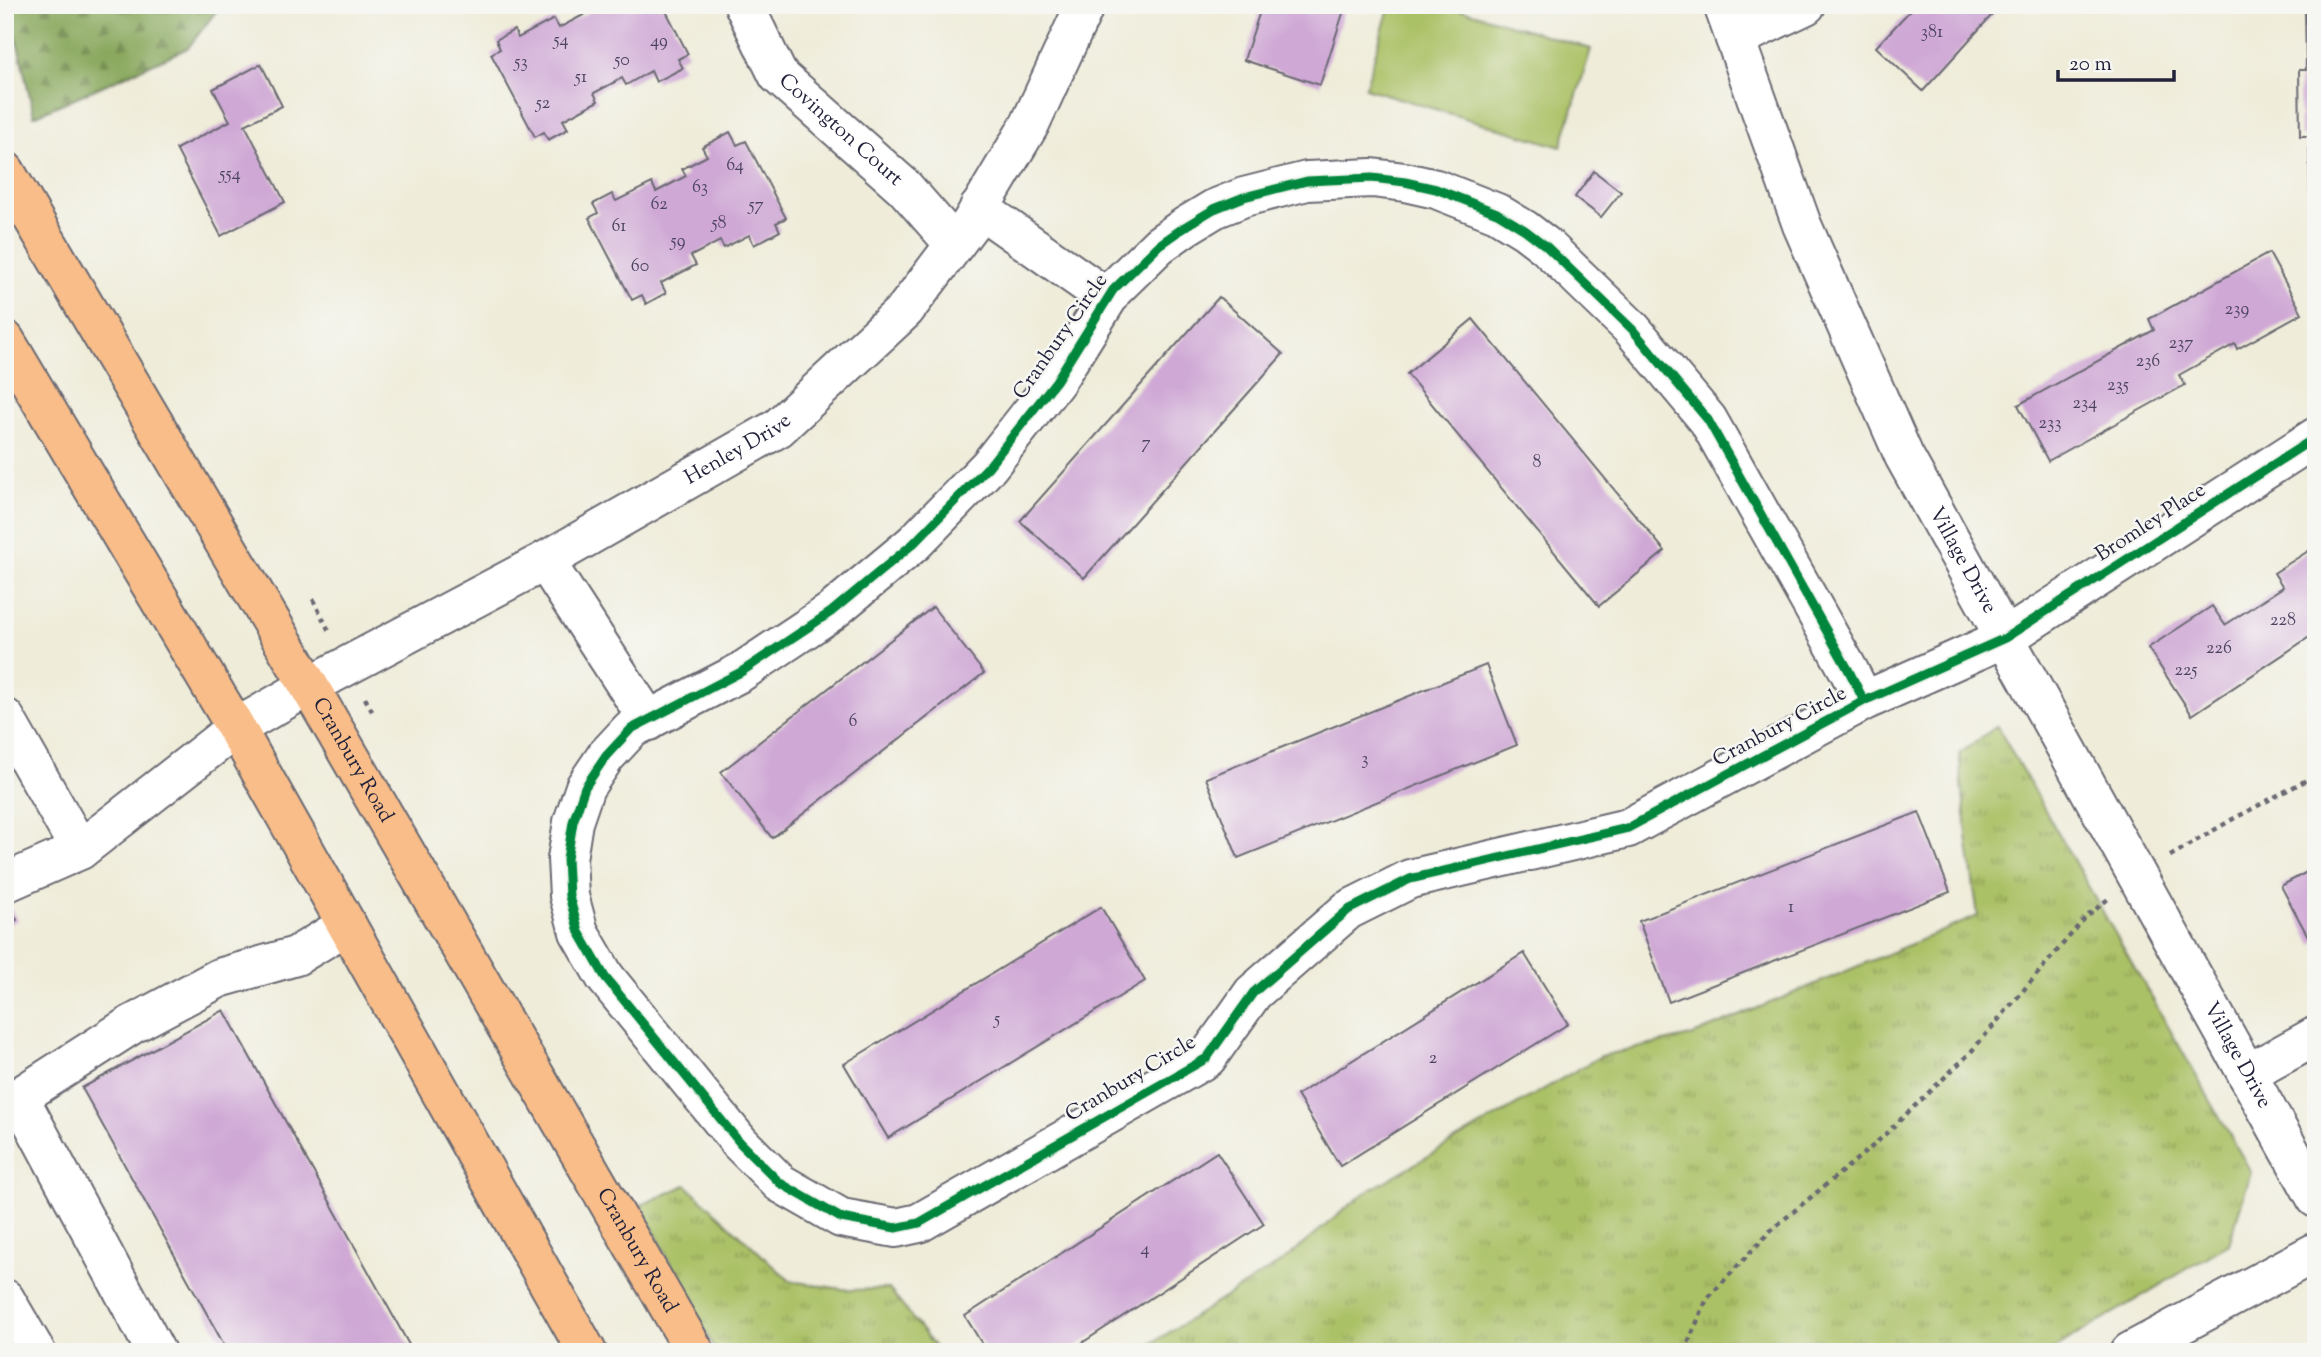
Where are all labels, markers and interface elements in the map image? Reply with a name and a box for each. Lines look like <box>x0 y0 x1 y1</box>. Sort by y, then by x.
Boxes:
house number: 381 <box>1921 20 1943 46</box>
house number: 54 <box>552 28 569 54</box>
house number: 49 <box>650 29 668 55</box>
scale bar <box>2058 38 2174 82</box>
house number: 50 <box>613 48 630 74</box>
house number: 53 <box>513 50 528 76</box>
text: 20 m <box>2069 50 2112 80</box>
house number: 51 <box>574 65 587 91</box>
street label: Covington Court <box>771 67 909 194</box>
house number: 52 <box>535 91 551 117</box>
house number: 64 <box>726 153 744 179</box>
house number: 554 <box>218 162 241 188</box>
house number: 63 <box>692 175 708 201</box>
house number: 62 <box>650 192 668 218</box>
house number: 57 <box>747 193 764 219</box>
house number: 58 <box>710 211 727 237</box>
house number: 61 <box>612 214 626 240</box>
house number: 59 <box>670 229 686 255</box>
house number: 60 <box>631 254 649 280</box>
street label: Cranbury Circle <box>1006 268 1116 406</box>
house number: 239 <box>2225 297 2249 323</box>
house number: 237 <box>2169 331 2193 357</box>
house number: 236 <box>2136 349 2160 375</box>
house number: 235 <box>2107 373 2129 399</box>
house number: 234 <box>2073 391 2097 417</box>
street label: Henley Drive <box>679 407 799 493</box>
house number: 233 <box>2039 411 2061 437</box>
house number: 7 <box>1141 431 1151 457</box>
house number: 8 <box>1533 450 1542 476</box>
street label: Bromley Place <box>2090 476 2212 570</box>
street label: Village Drive <box>1920 502 2004 619</box>
house number: 228 <box>2270 608 2296 634</box>
house number: 226 <box>2206 636 2232 662</box>
house number: 225 <box>2174 658 2198 684</box>
street label: Cranbury Circle <box>1708 679 1852 775</box>
street label: Cranbury Road <box>304 692 400 829</box>
house number: 6 <box>849 709 858 735</box>
house number: 3 <box>1361 747 1369 773</box>
house number: 1 <box>1788 895 1794 921</box>
street label: Village Drive <box>2195 997 2279 1114</box>
house number: 5 <box>993 1007 1000 1033</box>
street label: Cranbury Circle <box>1060 1028 1202 1130</box>
house number: 2 <box>1429 1046 1438 1072</box>
street label: Cranbury Road <box>588 1183 685 1319</box>
house number: 4 <box>1140 1237 1150 1263</box>

